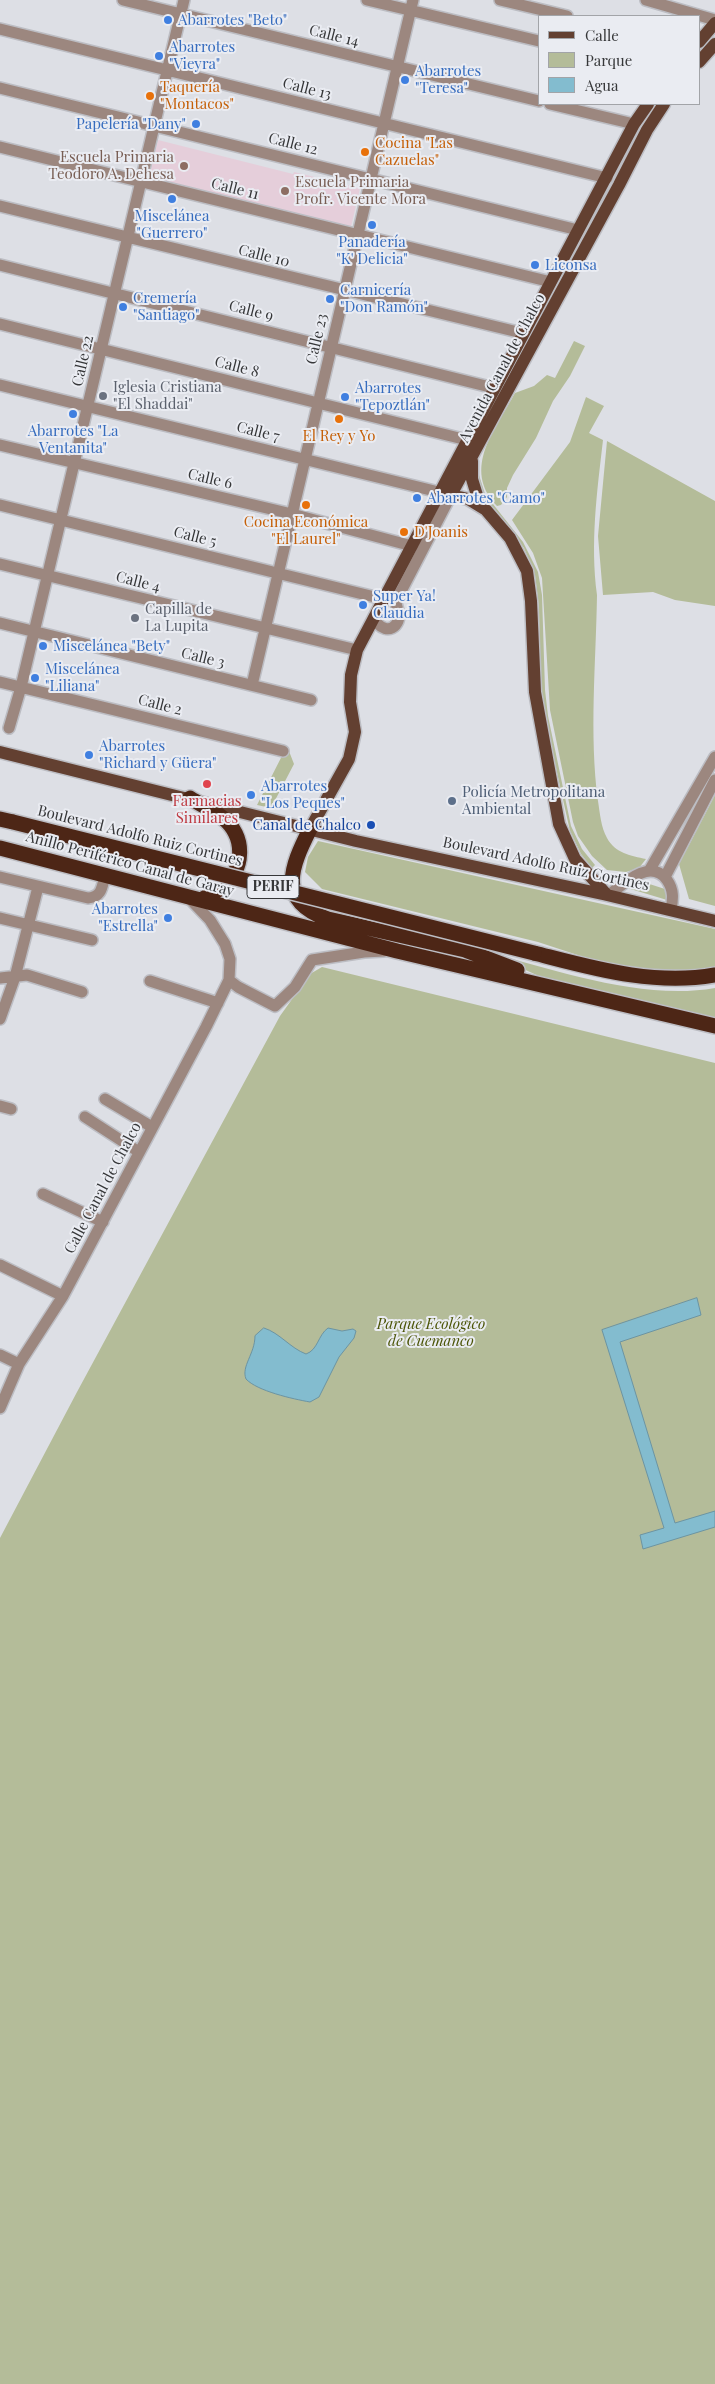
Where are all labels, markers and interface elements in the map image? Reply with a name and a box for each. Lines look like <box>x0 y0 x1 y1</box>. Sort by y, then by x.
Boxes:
place label: Abarrotes "Beto" <box>178 11 287 29</box>
marker: Abarrotes "Beto" <box>162 14 174 26</box>
legend <box>538 15 700 105</box>
street label: Calle 14 <box>307 21 361 51</box>
text: Calle <box>585 25 619 45</box>
place label: Abarrotes "Vieyra" <box>169 38 235 73</box>
marker: Abarrotes "Vieyra" <box>153 50 165 62</box>
text: Parque <box>585 50 632 70</box>
place label: Abarrotes "Teresa" <box>415 62 481 97</box>
street label: Calle 13 <box>281 74 333 104</box>
marker: Abarrotes "Teresa" <box>399 74 411 86</box>
text: Agua <box>585 75 619 95</box>
place label: Taquería "Montacos" <box>160 78 234 113</box>
marker: Taquería "Montacos" <box>144 90 156 102</box>
place label: Papelería "Dany" <box>76 115 186 133</box>
marker: Papelería "Dany" <box>190 118 202 130</box>
street label: Calle 12 <box>266 129 320 159</box>
place label: Cocina "Las Cazuelas" <box>375 134 453 169</box>
marker: Cocina "Las Cazuelas" <box>359 146 371 158</box>
place label: Escuela Primaria Teodoro A. Dehesa <box>48 148 174 183</box>
marker: Escuela Primaria Teodoro A. Dehesa <box>178 160 190 172</box>
place label: Escuela Primaria Profr. Vicente Mora <box>295 173 426 208</box>
street label: Calle 11 <box>209 174 261 204</box>
marker: Escuela Primaria Profr. Vicente Mora <box>279 185 291 197</box>
marker: Miscelánea "Guerrero" <box>166 193 178 205</box>
place label: Miscelánea "Guerrero" <box>135 207 209 242</box>
marker: Panadería "K' Delicia" <box>366 219 378 231</box>
place label: Panadería "K' Delicia" <box>336 233 408 268</box>
street label: Calle 10 <box>237 241 291 271</box>
place label: Liconsa <box>545 256 597 274</box>
marker: Liconsa <box>529 259 541 271</box>
place label: Carnicería "Don Ramón" <box>340 281 428 316</box>
place label: Cremería "Santiago" <box>133 289 199 324</box>
street label: Avenida Canal de Chalco <box>455 290 549 446</box>
marker: Carnicería "Don Ramón" <box>324 293 336 305</box>
street label: Calle 9 <box>227 297 275 325</box>
marker: Cremería "Santiago" <box>117 301 129 313</box>
street label: Calle 23 <box>302 312 332 366</box>
street label: Calle 22 <box>68 334 98 388</box>
street label: Calle 8 <box>213 353 261 381</box>
place label: Iglesia Cristiana "El Shaddai" <box>113 378 222 413</box>
place label: Abarrotes "Tepoztlán" <box>355 379 430 414</box>
marker: Iglesia Cristiana "El Shaddai" <box>97 390 109 402</box>
marker: Abarrotes "Tepoztlán" <box>339 391 351 403</box>
marker: Abarrotes "La Ventanita" <box>67 408 79 420</box>
marker: El Rey y Yo <box>333 413 345 425</box>
street label: Calle 7 <box>235 418 281 446</box>
place label: Abarrotes "La Ventanita" <box>28 422 118 457</box>
place label: El Rey y Yo <box>303 427 375 445</box>
street label: Calle 6 <box>186 465 234 493</box>
place label: Abarrotes "Camo" <box>427 489 545 507</box>
marker: Abarrotes "Camo" <box>411 492 423 504</box>
marker: Cocina Económica "El Laurel" <box>300 499 312 511</box>
place label: Cocina Económica "El Laurel" <box>244 513 368 548</box>
street label: Calle 5 <box>172 523 218 551</box>
place label: D'Joanis <box>414 523 468 541</box>
marker: D'Joanis <box>398 526 410 538</box>
street label: Calle 4 <box>114 568 162 596</box>
place label: Super Ya! Claudia <box>373 587 436 622</box>
marker: Super Ya! Claudia <box>357 599 369 611</box>
place label: Capilla de La Lupita <box>145 600 212 635</box>
marker: Capilla de La Lupita <box>129 612 141 624</box>
place label: Miscelánea "Bety" <box>53 637 170 655</box>
marker: Miscelánea "Bety" <box>37 640 49 652</box>
street label: Calle 3 <box>179 644 227 672</box>
place label: Miscelánea "Liliana" <box>45 660 120 695</box>
marker: Miscelánea "Liliana" <box>29 672 41 684</box>
street label: Calle 2 <box>136 691 184 719</box>
place label: Abarrotes "Richard y Güera" <box>99 737 216 772</box>
marker: Abarrotes "Richard y Güera" <box>83 749 95 761</box>
place label: Abarrotes "Los Peques" <box>261 777 345 812</box>
marker: Farmacias Similares <box>201 778 213 790</box>
place label: Policía Metropolitana Ambiental <box>462 783 605 818</box>
marker: Abarrotes "Los Peques" <box>245 789 257 801</box>
place label: Farmacias Similares <box>172 792 242 827</box>
marker: Policía Metropolitana Ambiental <box>446 795 458 807</box>
street label: Boulevard Adolfo Ruiz Cortines <box>36 802 244 870</box>
place label: Canal de Chalco <box>252 816 361 834</box>
marker: Canal de Chalco <box>365 819 377 831</box>
street label: Anillo Periférico Canal de Garay <box>24 827 236 901</box>
street label: Boulevard Adolfo Ruiz Cortines <box>441 833 651 895</box>
road number: PERIF <box>247 876 299 899</box>
place label: Abarrotes "Estrella" <box>92 900 158 935</box>
marker: Abarrotes "Estrella" <box>162 912 174 924</box>
street label: Calle Canal de Chalco <box>61 1119 145 1257</box>
park label: Parque Ecológico de Cuemanco <box>377 1315 485 1350</box>

